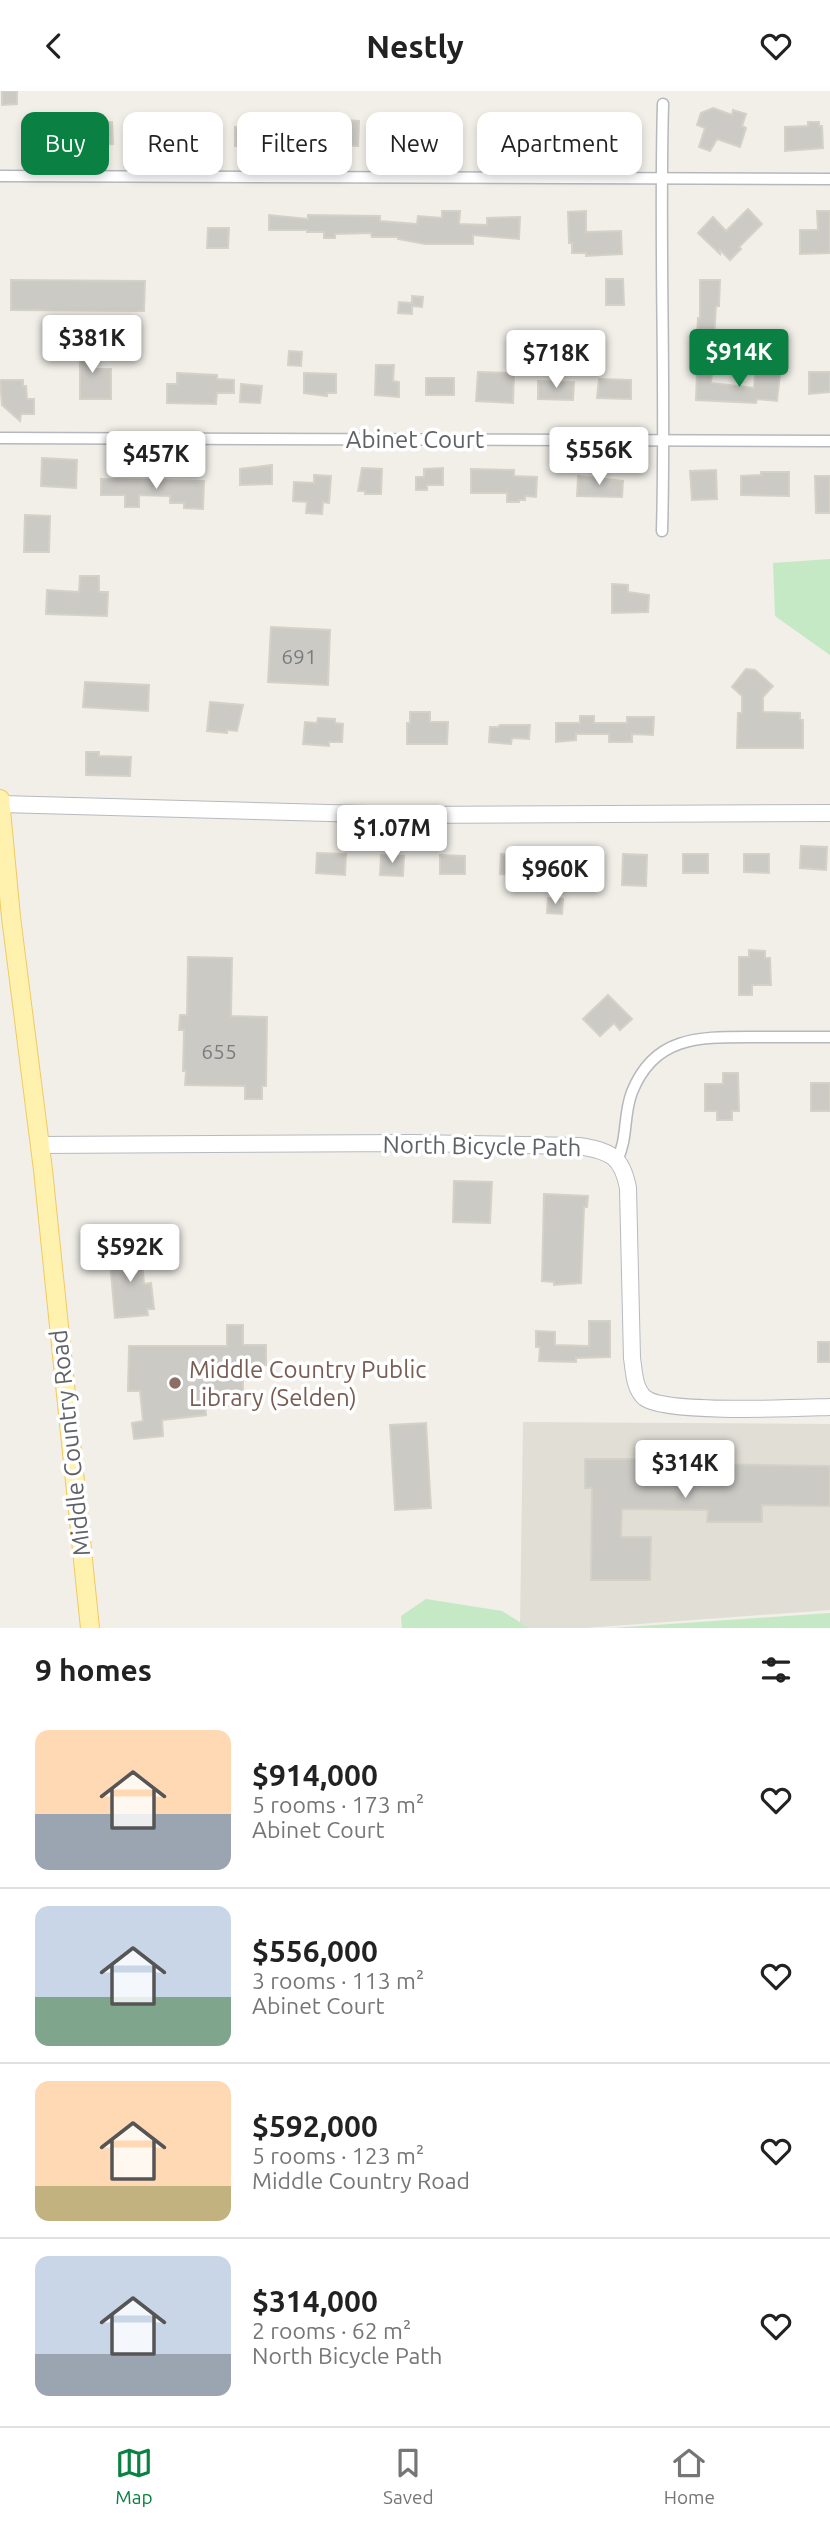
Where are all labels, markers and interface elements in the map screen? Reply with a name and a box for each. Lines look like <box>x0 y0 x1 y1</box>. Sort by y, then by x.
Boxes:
icon: back <box>35 27 73 65</box>
icon: heart <box>757 27 795 65</box>
text: Nestly <box>366 28 464 64</box>
chip: Buy <box>21 112 109 175</box>
chip: Rent <box>123 112 223 175</box>
chip: Filters <box>237 112 352 175</box>
chip: New <box>366 112 463 175</box>
chip: Apartment <box>477 112 642 175</box>
pin: $381K <box>43 315 141 375</box>
text: $381K <box>58 325 126 350</box>
pin: $914K <box>690 329 788 389</box>
pin: $718K <box>507 331 605 390</box>
text: $914K <box>705 339 773 364</box>
text: $718K <box>522 340 590 365</box>
street label: Abinet Court <box>346 426 485 453</box>
pin: $556K <box>550 427 648 487</box>
pin: $457K <box>107 431 205 491</box>
text: $556K <box>565 437 633 462</box>
text: $457K <box>122 441 190 466</box>
house number: 691 <box>281 644 317 668</box>
pin: $1.07M <box>335 805 449 865</box>
text: $1.07M <box>353 815 431 840</box>
pin: $960K <box>506 847 604 906</box>
text: $960K <box>521 856 589 881</box>
house number: 655 <box>201 1039 237 1063</box>
street label: North Bicycle Path <box>382 1131 582 1161</box>
pin: $592K <box>81 1225 179 1284</box>
text: $592K <box>96 1234 164 1259</box>
street label: Middle Country Road <box>45 1329 95 1557</box>
place label: Middle Country Public Library (Selden) <box>189 1356 426 1411</box>
marker: Middle Country Public Library (Selden) <box>167 1375 183 1391</box>
pin: $314K <box>636 1441 734 1500</box>
text: $314K <box>651 1450 719 1475</box>
icon: filters <box>757 1651 795 1689</box>
text: 9 homes <box>35 1653 152 1687</box>
icon: home <box>91 1758 175 1842</box>
text: $914,000 <box>252 1758 378 1792</box>
icon: heart <box>757 1781 795 1819</box>
text: 5 rooms · 173 m² <box>252 1792 424 1817</box>
text: Abinet Court <box>252 1817 385 1842</box>
icon: home <box>91 1934 175 2018</box>
text: $556,000 <box>252 1934 378 1968</box>
icon: heart <box>757 1957 795 1995</box>
text: 3 rooms · 113 m² <box>252 1968 424 1993</box>
text: Abinet Court <box>252 1993 385 2018</box>
icon: home <box>91 2109 175 2193</box>
text: $592,000 <box>252 2109 378 2143</box>
icon: heart <box>757 2132 795 2170</box>
text: 5 rooms · 123 m² <box>252 2143 424 2168</box>
text: Middle Country Road <box>252 2168 470 2193</box>
icon: home <box>91 2284 175 2368</box>
text: $314,000 <box>252 2284 378 2318</box>
icon: heart <box>757 2307 795 2345</box>
text: 2 rooms · 62 m² <box>252 2318 411 2343</box>
text: North Bicycle Path <box>252 2343 442 2368</box>
tab: Map <box>115 2444 153 2508</box>
tab: Saved <box>383 2444 434 2508</box>
tab: Home <box>664 2444 715 2508</box>

